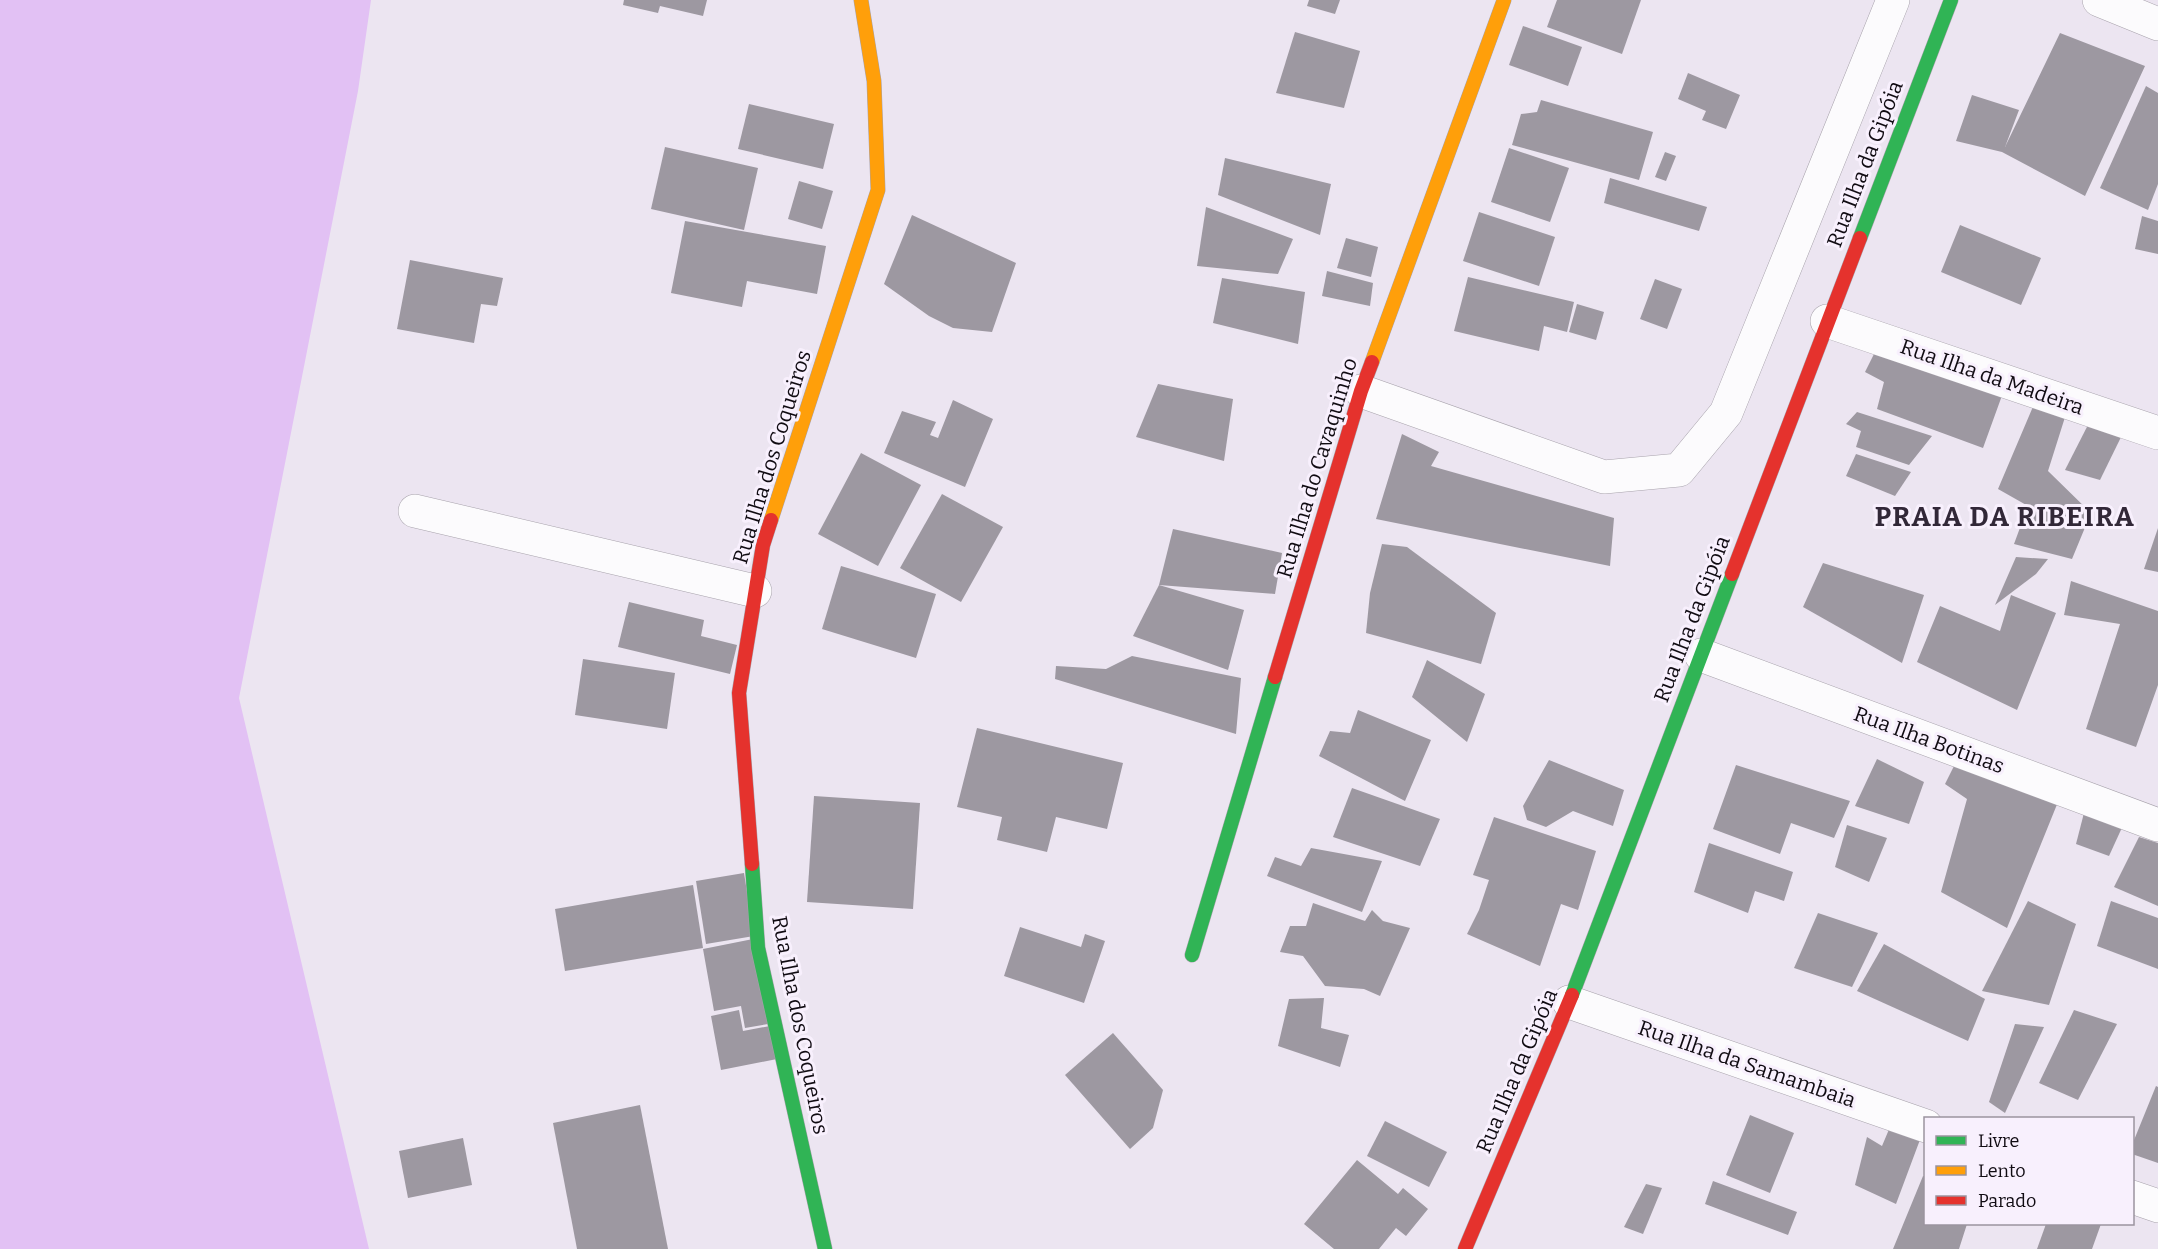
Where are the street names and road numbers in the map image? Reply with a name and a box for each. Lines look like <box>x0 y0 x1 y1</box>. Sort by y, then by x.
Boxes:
street label: Rua Ilha da Gipóia <box>1821 77 1909 251</box>
street label: Rua Ilha da Madeira <box>1897 333 2088 421</box>
street label: Rua Ilha dos Coqueiros <box>727 347 817 567</box>
street label: Rua Ilha do Cavaquinho <box>1271 355 1363 581</box>
street label: Rua Ilha da Gipóia <box>1648 532 1736 706</box>
street label: Rua Ilha Botinas <box>1850 701 2008 779</box>
street label: Rua Ilha dos Coqueiros <box>766 914 834 1136</box>
street label: Rua Ilha da Gipóia <box>1471 984 1564 1157</box>
street label: Rua Ilha da Samambaia <box>1635 1015 1860 1114</box>

